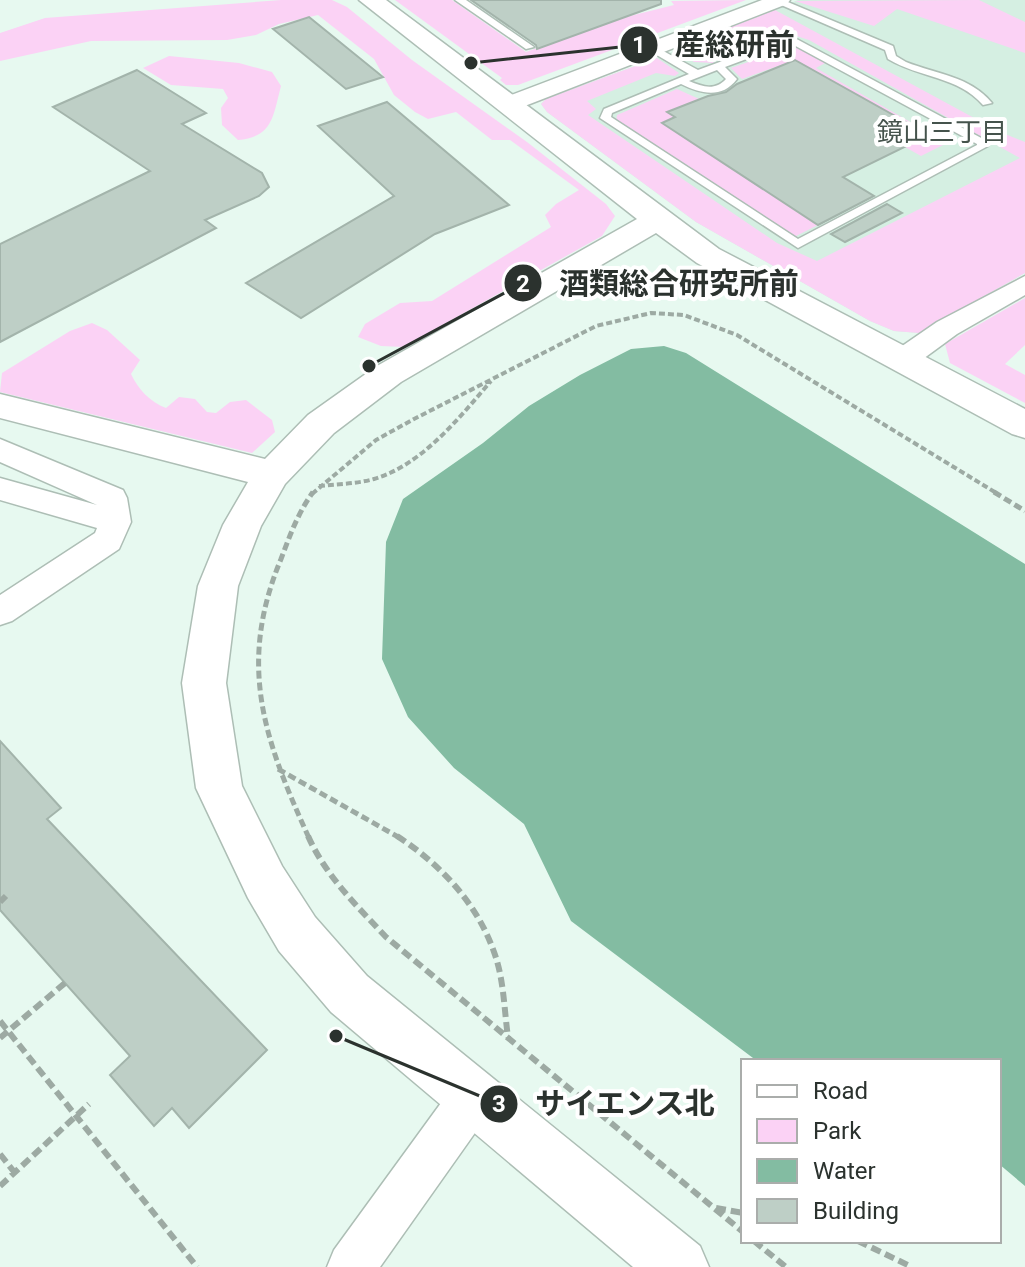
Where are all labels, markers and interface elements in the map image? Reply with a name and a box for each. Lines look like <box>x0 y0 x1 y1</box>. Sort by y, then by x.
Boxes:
callout: 産総研前 <box>619 18 811 72</box>
text: 産総研前 <box>675 27 795 62</box>
text: 1 <box>632 31 646 59</box>
district label: 鏡山三丁目 <box>877 117 1007 147</box>
callout: 酒類総合研究所前 <box>503 256 815 310</box>
text: 酒類総合研究所前 <box>559 266 799 301</box>
text: 2 <box>516 270 530 298</box>
legend <box>741 1059 1001 1243</box>
callout: サイエンス北 <box>479 1077 731 1131</box>
text: Road <box>813 1077 868 1105</box>
text: サイエンス北 <box>535 1086 715 1121</box>
text: 3 <box>492 1090 506 1118</box>
text: Park <box>813 1117 862 1145</box>
text: Water <box>813 1157 876 1185</box>
text: Building <box>813 1197 899 1225</box>

